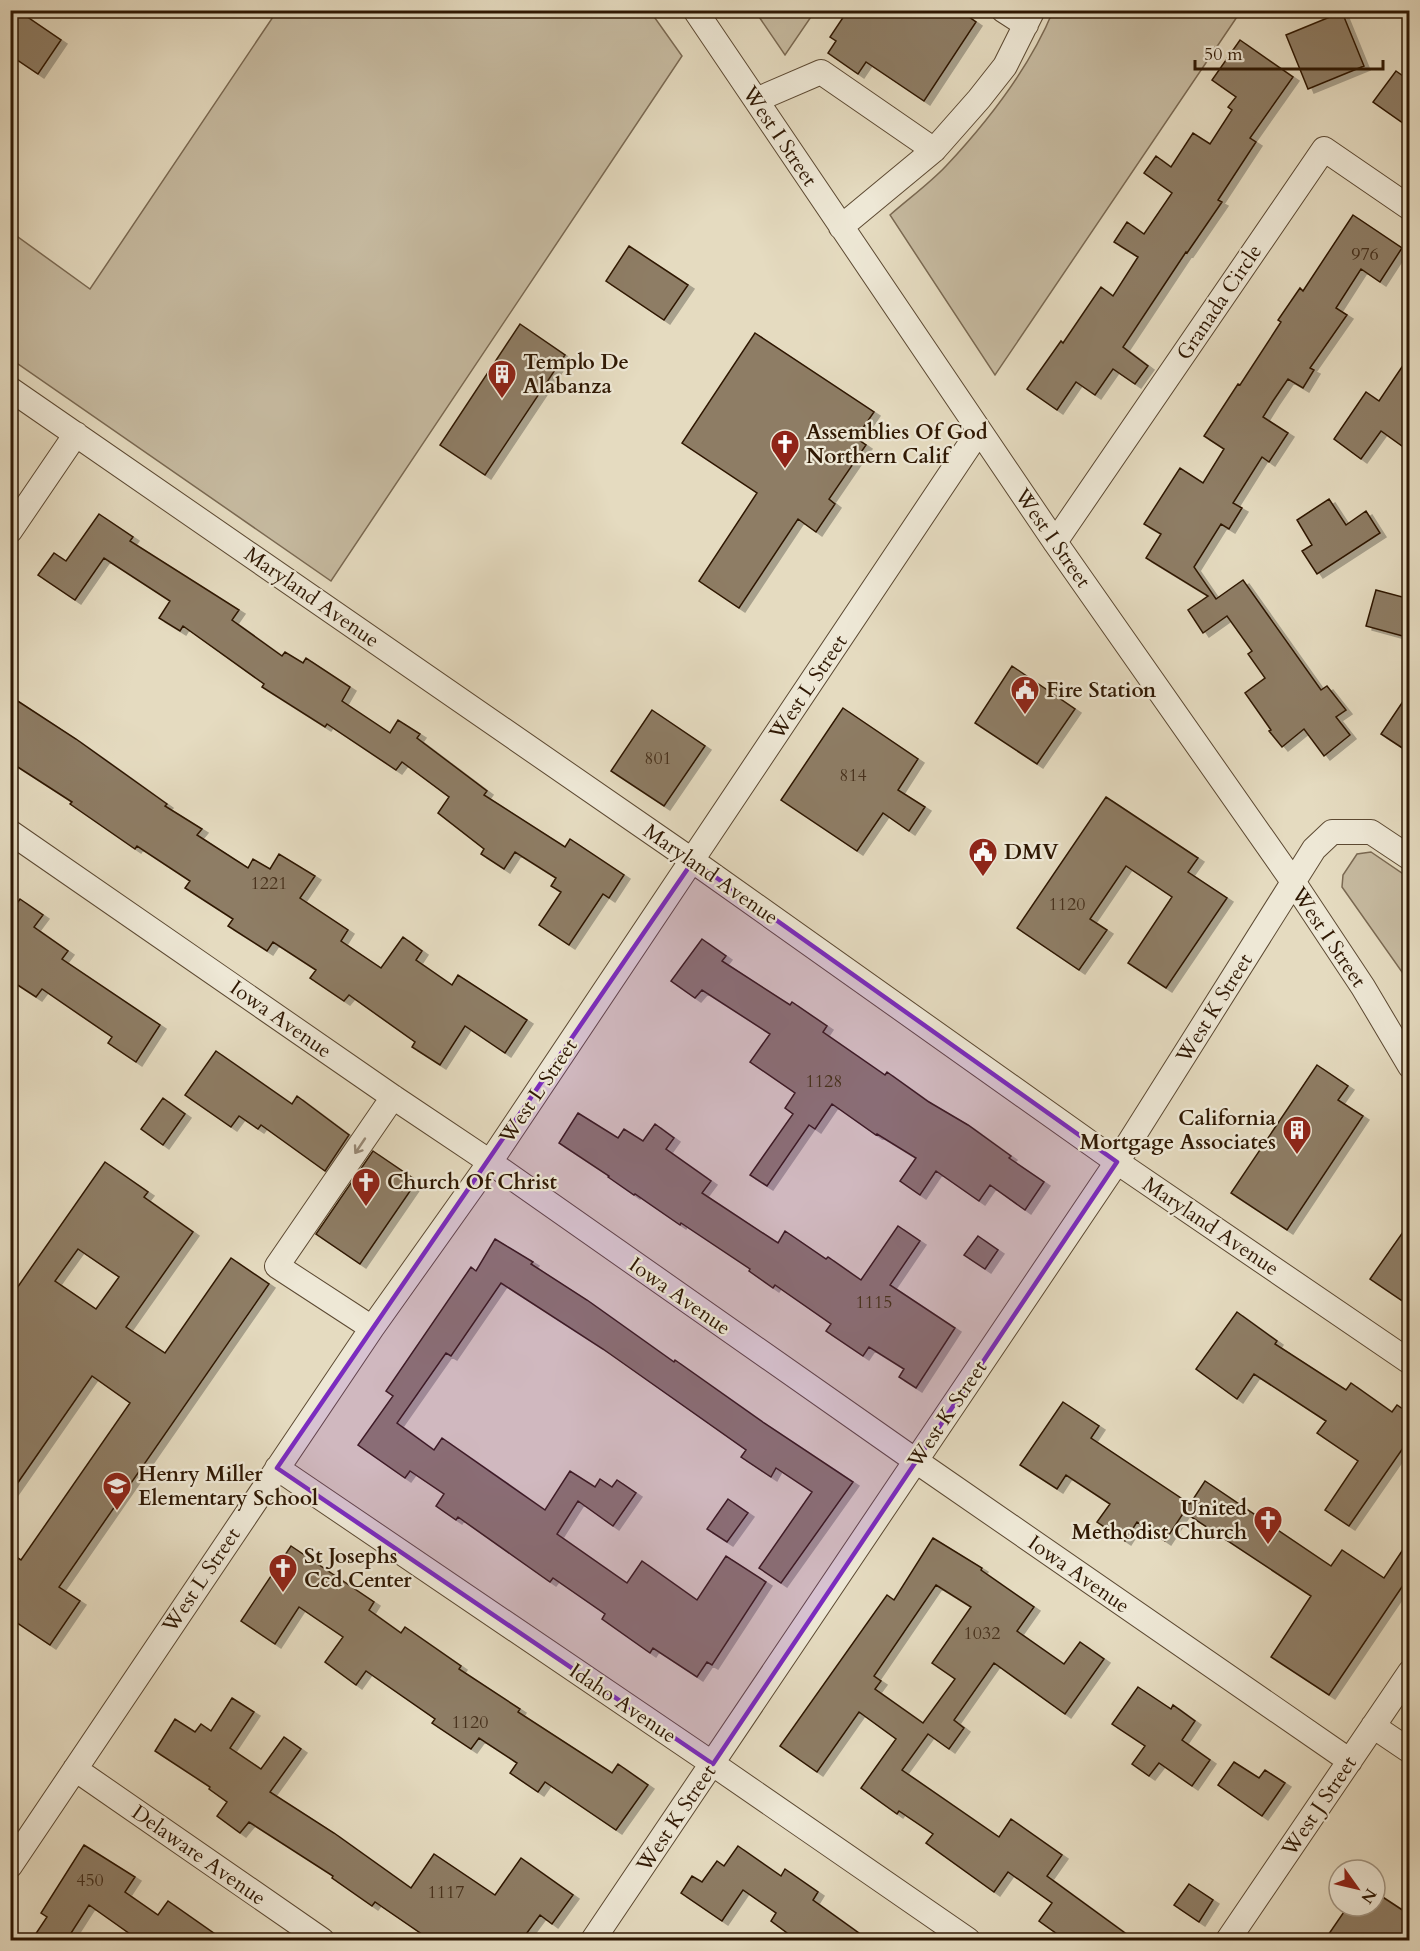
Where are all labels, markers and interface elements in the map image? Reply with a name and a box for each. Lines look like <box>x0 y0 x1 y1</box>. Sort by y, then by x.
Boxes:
scale bar <box>1195 33 1382 71</box>
text: 50 m <box>1204 42 1243 67</box>
street label: West I Street <box>735 80 824 193</box>
street label: Granada Circle <box>1170 238 1269 366</box>
house number: 976 <box>1351 242 1379 267</box>
place label: Templo De Alabanza <box>523 348 629 401</box>
building icon: Templo De Alabanza <box>486 358 518 400</box>
place label: Assemblies Of God Northern Calif <box>806 418 988 471</box>
church icon: Assemblies Of God Northern Calif <box>769 428 801 470</box>
street label: West I Street <box>1007 482 1098 594</box>
street label: Maryland Avenue <box>238 540 385 655</box>
street label: West L Street <box>762 629 854 746</box>
public building icon: Fire Station <box>1009 674 1041 716</box>
place label: Fire Station <box>1046 676 1157 705</box>
house number: 801 <box>644 746 672 771</box>
house number: 814 <box>839 763 867 788</box>
street label: Maryland Avenue <box>637 817 784 932</box>
public building icon: DMV <box>967 836 999 878</box>
place label: DMV <box>1004 838 1059 867</box>
house number: 1221 <box>251 871 287 896</box>
street label: West I Street <box>1284 881 1373 994</box>
house number: 1120 <box>1049 892 1085 917</box>
street label: West K Street <box>1169 948 1260 1069</box>
street label: Iowa Avenue <box>224 974 337 1065</box>
street label: West L Street <box>492 1033 584 1150</box>
house number: 1128 <box>806 1069 842 1094</box>
place label: California Mortgage Associates <box>1080 1104 1277 1157</box>
building icon: California Mortgage Associates <box>1281 1114 1313 1156</box>
one-way arrow <box>354 1137 366 1153</box>
church icon: Church Of Christ <box>350 1166 382 1208</box>
place label: Church Of Christ <box>387 1168 557 1197</box>
street label: Maryland Avenue <box>1137 1170 1285 1283</box>
street label: Iowa Avenue <box>623 1251 736 1342</box>
house number: 1115 <box>856 1290 892 1315</box>
street label: West K Street <box>900 1355 994 1475</box>
place label: Henry Miller Elementary School <box>138 1460 318 1513</box>
school or university icon: Henry Miller Elementary School <box>101 1470 133 1512</box>
place label: United Methodist Church <box>1072 1494 1247 1547</box>
church icon: United Methodist Church <box>1252 1504 1284 1546</box>
street label: West L Street <box>155 1522 247 1639</box>
street label: Iowa Avenue <box>1022 1529 1135 1620</box>
place label: St Josephs Ccd Center <box>304 1542 412 1595</box>
church icon: St Josephs Ccd Center <box>267 1552 299 1594</box>
house number: 1032 <box>964 1621 1000 1646</box>
street label: Idaho Avenue <box>563 1657 682 1750</box>
house number: 1120 <box>452 1710 488 1735</box>
street label: West J Street <box>1275 1750 1364 1863</box>
street label: West K Street <box>629 1759 723 1879</box>
street label: Delaware Avenue <box>126 1798 272 1913</box>
north arrow <box>1327 1858 1387 1918</box>
house number: 450 <box>76 1868 104 1893</box>
house number: 1117 <box>428 1880 464 1905</box>
text: N <box>1356 1884 1382 1908</box>

